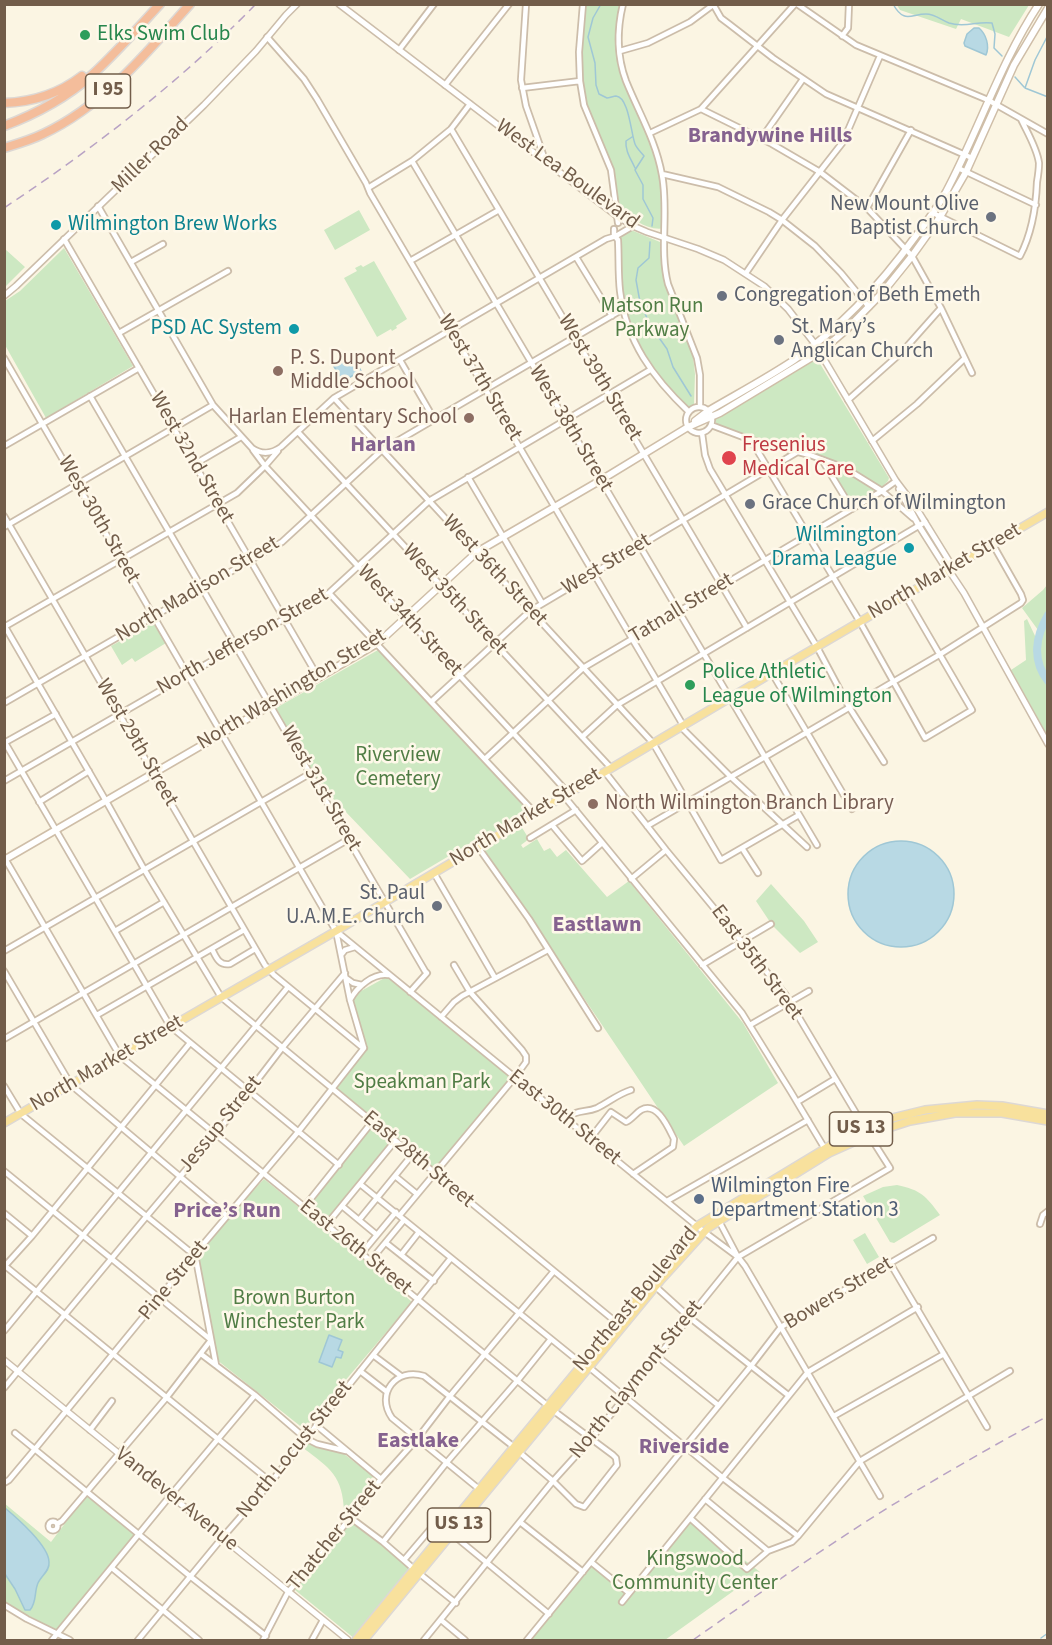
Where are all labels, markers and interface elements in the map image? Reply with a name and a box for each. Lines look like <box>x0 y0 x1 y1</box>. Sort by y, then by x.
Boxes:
place label: Elks Swim Club <box>97 22 230 48</box>
marker: Elks Swim Club <box>78 28 92 42</box>
road number: I 95 <box>86 74 130 108</box>
street label: Miller Road <box>107 113 195 199</box>
street label: West Lea Boulevard <box>490 114 644 236</box>
district label: Brandywine Hills <box>688 124 852 150</box>
place label: New Mount Olive Baptist Church <box>830 192 979 242</box>
marker: New Mount Olive Baptist Church <box>984 210 998 224</box>
place label: Wilmington Brew Works <box>68 212 277 238</box>
marker: Wilmington Brew Works <box>49 218 63 232</box>
place label: Congregation of Beth Emeth <box>734 283 981 309</box>
marker: Congregation of Beth Emeth <box>715 289 729 303</box>
park label: Matson Run Parkway <box>600 294 704 344</box>
street label: West 37th Street <box>431 310 527 446</box>
street label: West 39th Street <box>551 310 647 446</box>
place label: St. Mary’s Anglican Church <box>791 315 934 365</box>
place label: PSD AC System <box>151 316 282 342</box>
marker: PSD AC System <box>287 322 301 336</box>
marker: St. Mary’s Anglican Church <box>772 333 786 347</box>
place label: P. S. Dupont Middle School <box>290 346 414 396</box>
street label: West 38th Street <box>522 361 618 497</box>
marker: P. S. Dupont Middle School <box>271 364 285 378</box>
street label: West 32nd Street <box>143 388 239 528</box>
place label: Harlan Elementary School <box>228 405 457 431</box>
marker: Harlan Elementary School <box>462 411 476 425</box>
district label: Harlan <box>350 433 416 459</box>
place label: Fresenius Medical Care <box>742 433 854 483</box>
marker: Fresenius Medical Care <box>720 449 738 467</box>
street label: West 30th Street <box>51 452 145 588</box>
place label: Grace Church of Wilmington <box>762 491 1006 517</box>
marker: Grace Church of Wilmington <box>743 497 757 511</box>
street label: West 36th Street <box>436 510 552 632</box>
street label: North Market Street <box>864 518 1026 626</box>
place label: Wilmington Drama League <box>771 523 897 573</box>
street label: West Street <box>558 529 656 601</box>
street label: North Madison Street <box>112 531 284 649</box>
street label: West 35th Street <box>396 539 512 661</box>
marker: Wilmington Drama League <box>902 541 916 555</box>
street label: West 34th Street <box>351 560 467 682</box>
street label: Tatnall Street <box>625 568 739 650</box>
street label: North Jefferson Street <box>153 583 333 701</box>
street label: North Washington Street <box>193 624 391 756</box>
place label: Police Athletic League of Wilmington <box>702 660 892 710</box>
street label: West 29th Street <box>89 675 183 811</box>
marker: Police Athletic League of Wilmington <box>683 678 697 692</box>
street label: West 31st Street <box>274 722 366 856</box>
park label: Riverview Cemetery <box>355 743 441 793</box>
street label: North Market Street <box>446 763 606 873</box>
place label: North Wilmington Branch Library <box>605 791 894 817</box>
marker: North Wilmington Branch Library <box>586 797 600 811</box>
place label: St. Paul U.A.M.E. Church <box>286 881 425 931</box>
marker: St. Paul U.A.M.E. Church <box>430 899 444 913</box>
street label: East 35th Street <box>705 900 807 1026</box>
district label: Eastlawn <box>553 913 641 939</box>
street label: North Market Street <box>26 1010 188 1118</box>
street label: East 30th Street <box>503 1065 625 1171</box>
park label: Speakman Park <box>354 1070 490 1096</box>
street label: Jessup Street <box>174 1071 268 1179</box>
street label: East 28th Street <box>357 1106 479 1214</box>
road number: US 13 <box>830 1112 892 1146</box>
place label: Wilmington Fire Department Station 3 <box>711 1174 899 1224</box>
marker: Wilmington Fire Department Station 3 <box>692 1192 706 1206</box>
street label: East 26th Street <box>294 1195 416 1301</box>
district label: Price’s Run <box>173 1199 281 1225</box>
street label: Northeast Boulevard <box>568 1223 704 1377</box>
street label: Pine Street <box>134 1236 214 1326</box>
street label: Bowers Street <box>780 1252 898 1336</box>
park label: Brown Burton Winchester Park <box>224 1286 364 1336</box>
street label: North Claymont Street <box>565 1296 709 1464</box>
street label: North Locust Street <box>232 1376 358 1524</box>
district label: Eastlake <box>377 1429 459 1455</box>
district label: Riverside <box>639 1435 729 1461</box>
street label: Vandever Avenue <box>109 1443 243 1557</box>
street label: Thatcher Street <box>283 1475 387 1597</box>
road number: US 13 <box>428 1508 490 1542</box>
park label: Kingswood Community Center <box>612 1547 778 1597</box>

